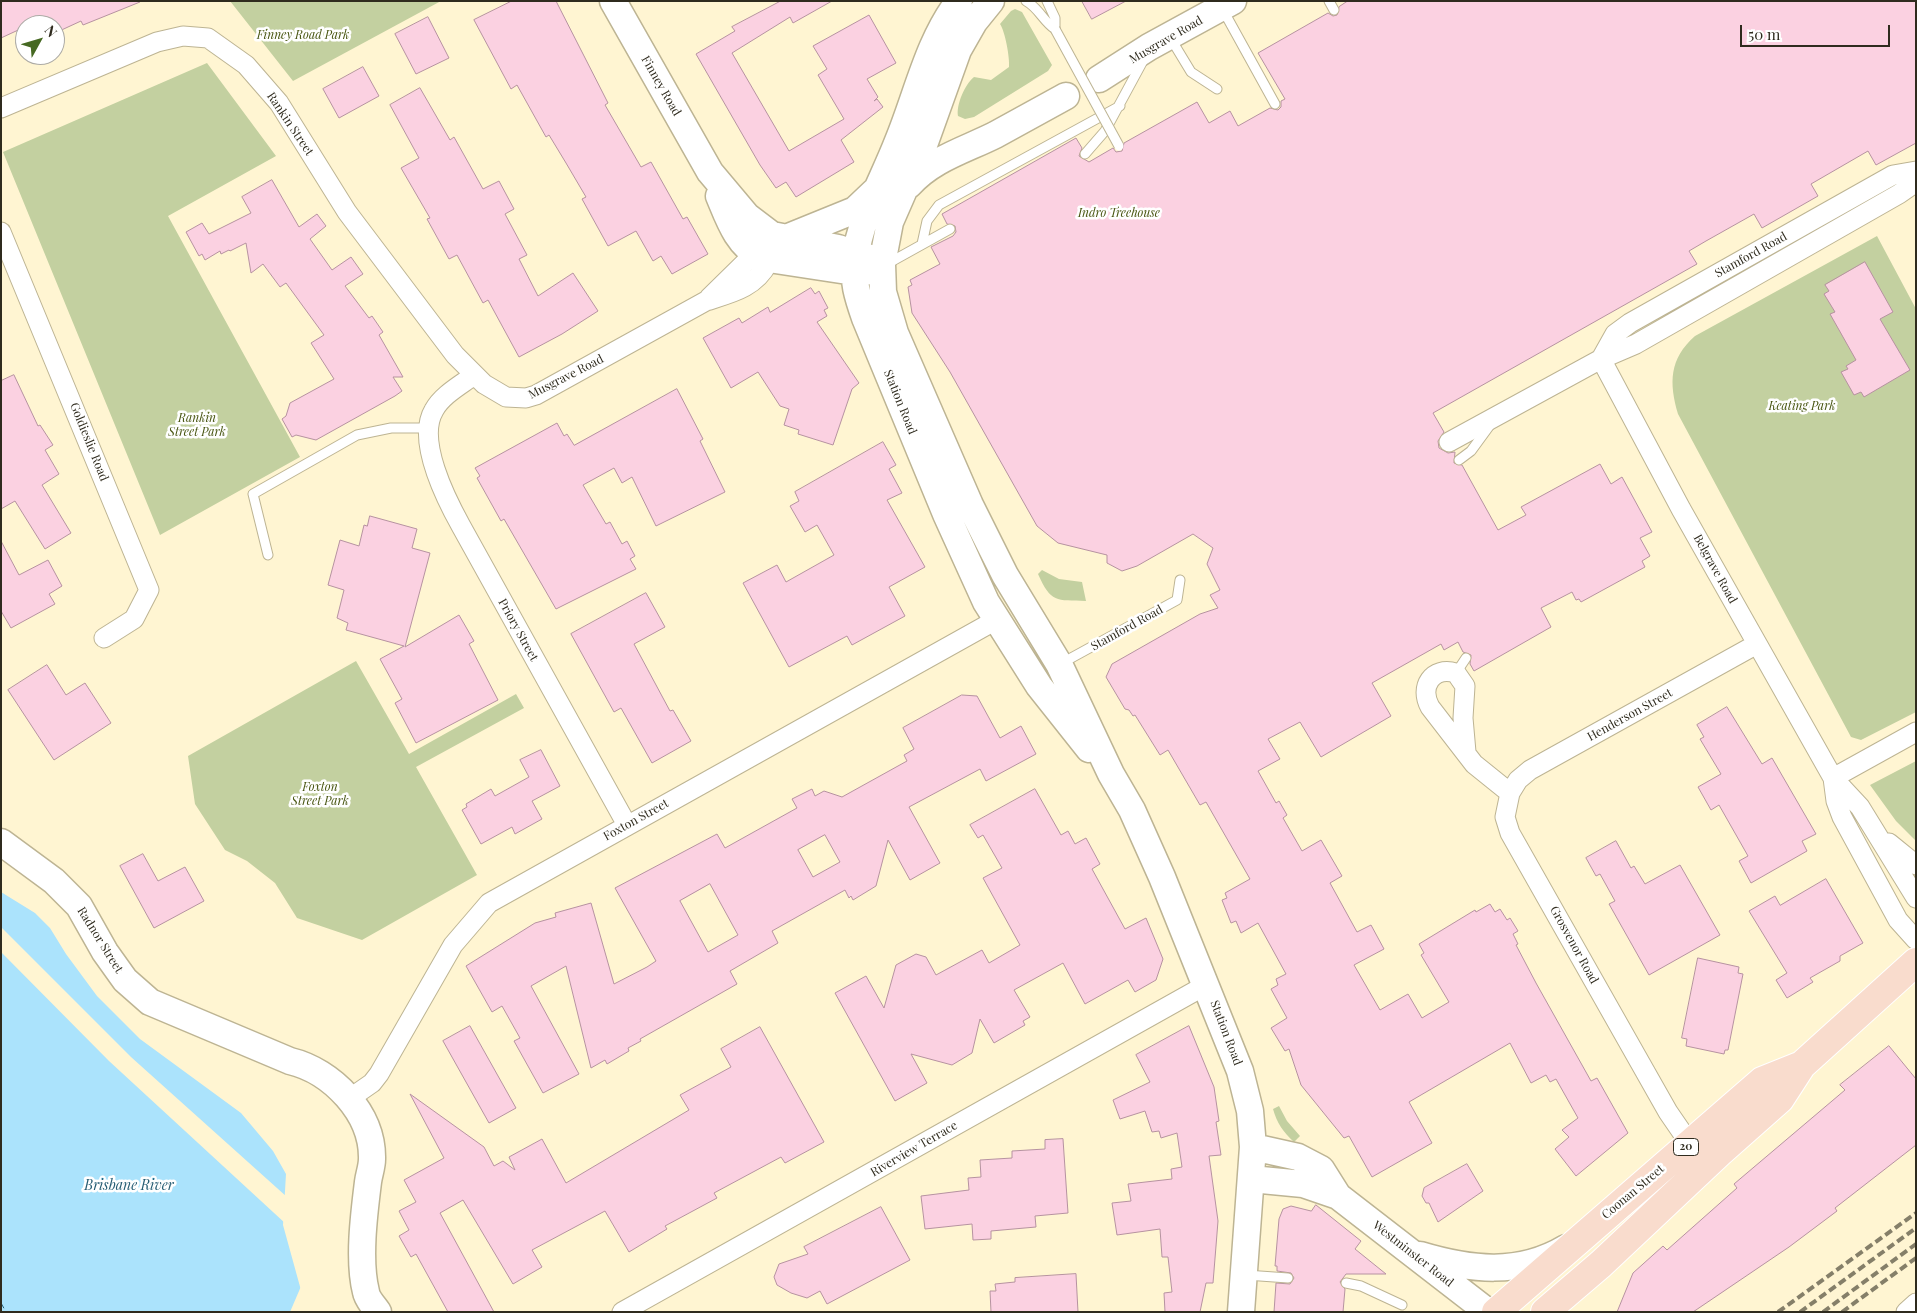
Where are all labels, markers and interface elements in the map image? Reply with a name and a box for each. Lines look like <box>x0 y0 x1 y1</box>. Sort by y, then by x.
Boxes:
street label: Musgrave Road <box>1127 13 1205 67</box>
north arrow <box>15 15 65 65</box>
scale bar <box>1742 15 1892 47</box>
text: N <box>41 21 62 41</box>
text: 50 m <box>1748 24 1780 44</box>
park label: Finney Road Park <box>257 28 349 42</box>
street label: Finney Road <box>638 53 684 119</box>
street label: Rankin Street <box>264 90 316 158</box>
park label: Indro Treehouse <box>1078 206 1160 220</box>
street label: Stamford Road <box>1712 229 1790 281</box>
street label: Musgrave Road <box>526 352 606 402</box>
street label: Station Road <box>880 368 920 436</box>
park label: Keating Park <box>1769 399 1835 413</box>
street label: Goldieslie Road <box>67 401 111 483</box>
park label: Rankin Street Park <box>168 411 226 439</box>
street label: Belgrave Road <box>1690 532 1740 606</box>
street label: Priory Street <box>495 596 541 664</box>
street label: Stamford Road <box>1088 602 1166 654</box>
street label: Henderson Street <box>1585 686 1675 744</box>
park label: Foxton Street Park <box>291 780 349 808</box>
street label: Foxton Street <box>601 796 671 844</box>
street label: Radnor Street <box>74 904 126 976</box>
street label: Grosvenor Road <box>1547 904 1601 986</box>
street label: Station Road <box>1207 998 1245 1068</box>
street label: Riverview Terrace <box>868 1118 960 1180</box>
road number: 20 <box>1674 1138 1698 1156</box>
street label: Coonan Street <box>1599 1162 1667 1222</box>
water label: Brisbane River <box>84 1178 174 1194</box>
street label: Westminster Road <box>1370 1218 1456 1290</box>

